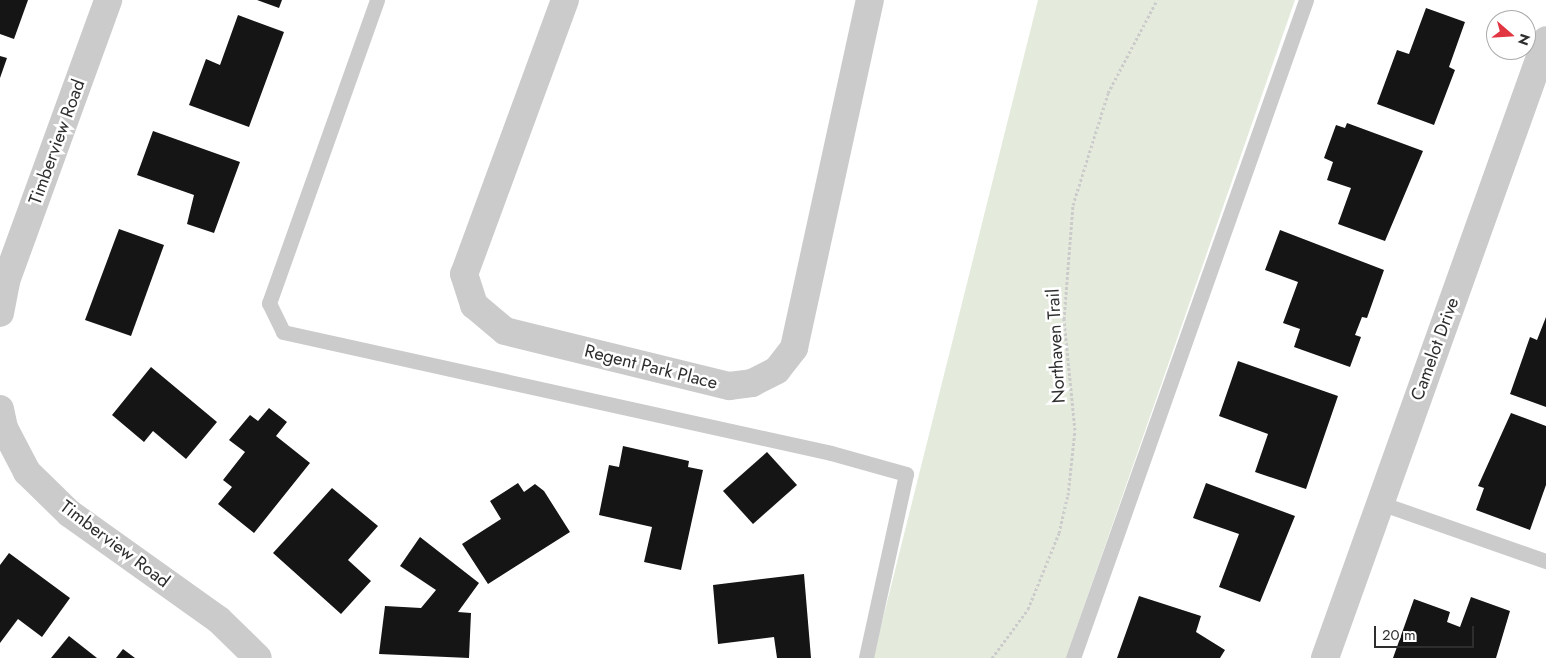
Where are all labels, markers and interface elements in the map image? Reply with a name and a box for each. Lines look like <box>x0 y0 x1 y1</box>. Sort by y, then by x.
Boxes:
north arrow <box>1486 10 1536 60</box>
text: N <box>1513 31 1536 48</box>
street label: Timberview Road <box>24 77 90 207</box>
street label: Northaven Trail <box>1042 288 1070 404</box>
street label: Camelot Drive <box>1406 295 1464 403</box>
street label: Regent Park Place <box>582 340 720 394</box>
street label: Timberview Road <box>56 496 174 592</box>
scale bar <box>1376 616 1476 648</box>
text: 20 m <box>1382 624 1416 646</box>

